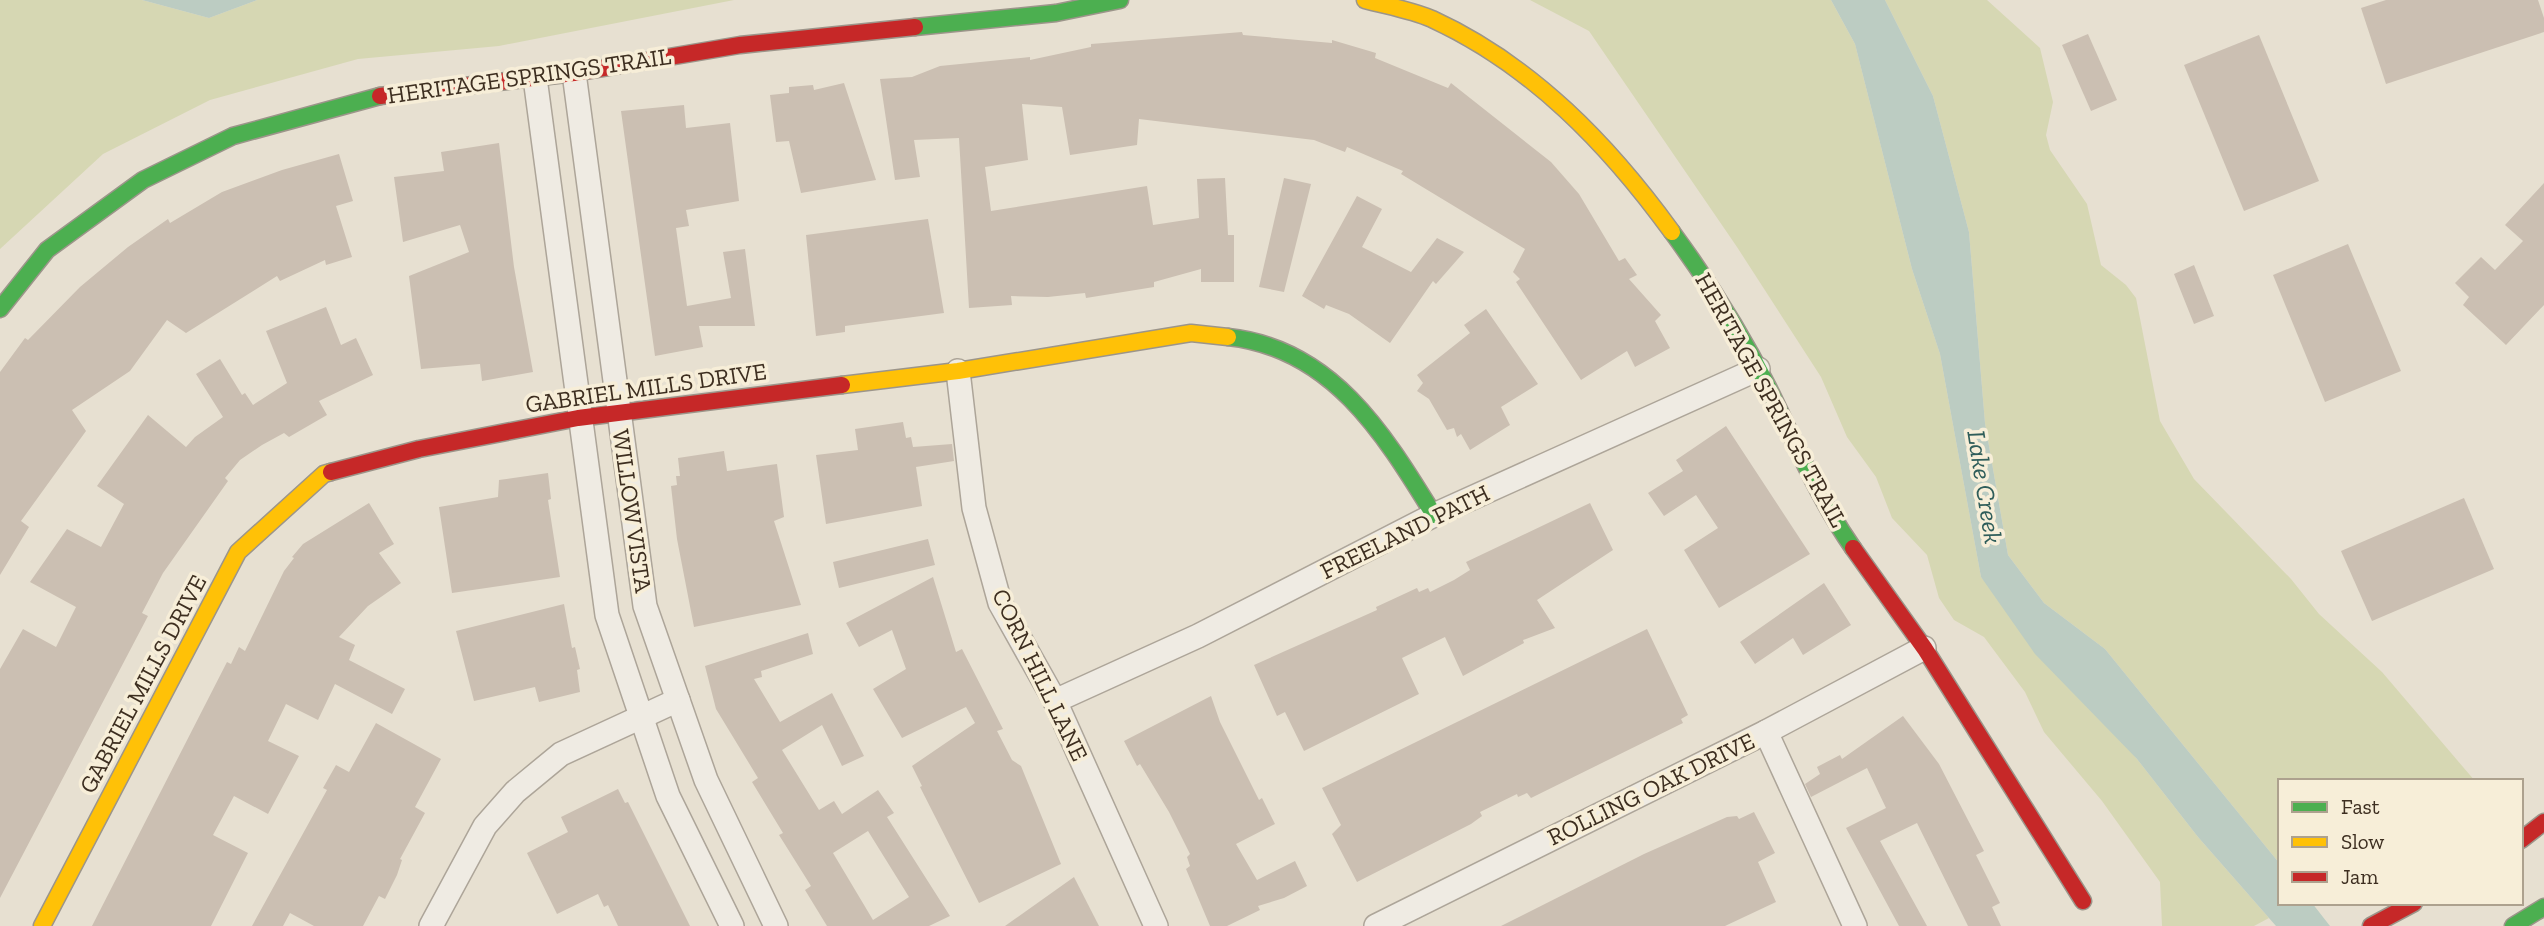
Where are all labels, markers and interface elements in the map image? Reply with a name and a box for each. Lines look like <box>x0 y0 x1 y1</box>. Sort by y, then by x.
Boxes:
street label: HERITAGE SPRINGS TRAIL <box>385 41 673 110</box>
street label: HERITAGE SPRINGS TRAIL <box>1689 268 1854 532</box>
street label: GABRIEL MILLS DRIVE <box>524 356 768 419</box>
street label: WILLOW VISTA <box>607 427 658 595</box>
water label: Lake Creek <box>1960 428 2010 546</box>
street label: FREELAND PATH <box>1315 478 1494 585</box>
street label: GABRIEL MILLS DRIVE <box>73 570 212 798</box>
street label: CORN HILL LANE <box>986 584 1095 766</box>
street label: ROLLING OAK DRIVE <box>1542 726 1759 851</box>
legend <box>2278 779 2523 905</box>
text: Fast <box>2341 794 2380 819</box>
text: Slow <box>2341 829 2384 854</box>
text: Jam <box>2341 864 2378 889</box>

